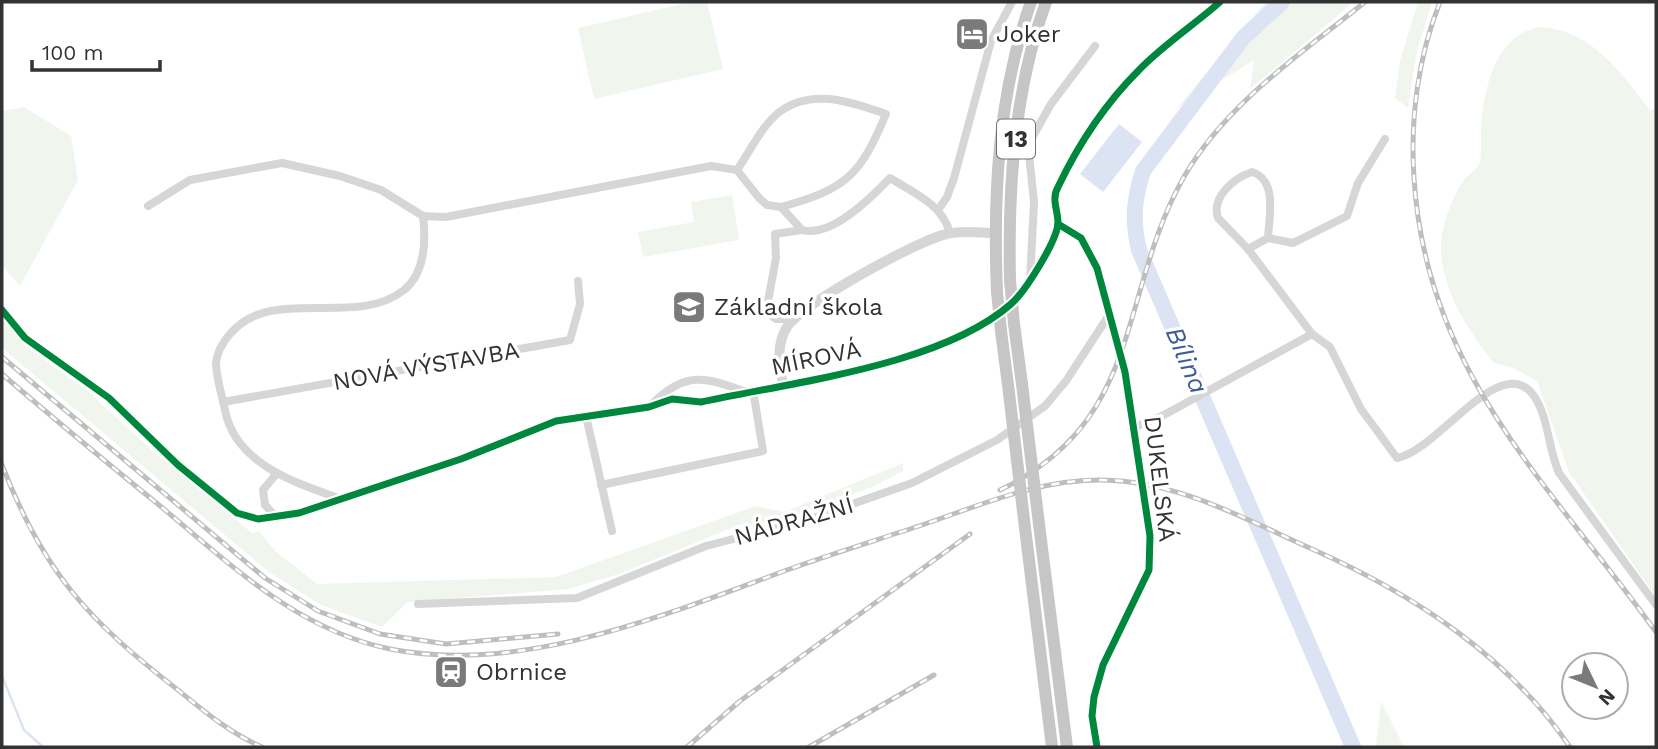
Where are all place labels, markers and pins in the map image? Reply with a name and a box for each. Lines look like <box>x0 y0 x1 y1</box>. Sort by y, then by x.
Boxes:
hotel icon: Joker <box>953 15 991 53</box>
place label: Joker <box>996 20 1061 48</box>
school or university icon: Základní škola <box>670 288 708 326</box>
place label: Základní škola <box>714 293 883 321</box>
station icon: Obrnice <box>432 653 470 691</box>
place label: Obrnice <box>476 658 567 686</box>

